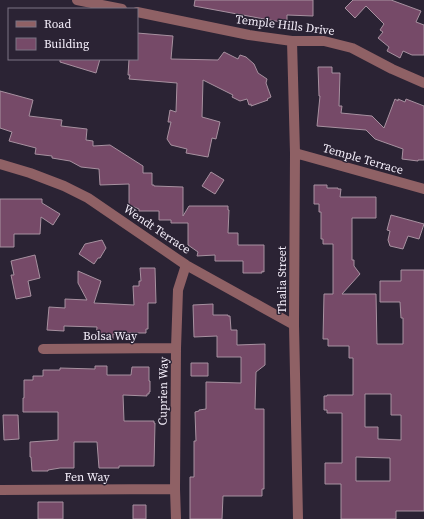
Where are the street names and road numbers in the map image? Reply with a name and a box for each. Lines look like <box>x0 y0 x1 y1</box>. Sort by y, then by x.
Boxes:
street label: Temple Hills Drive <box>235 11 335 39</box>
street label: Temple Terrace <box>321 140 405 178</box>
street label: Wendt Terrace <box>120 201 194 257</box>
street label: Thalia Street <box>274 246 290 314</box>
street label: Bolsa Way <box>83 328 138 344</box>
street label: Cuprien Way <box>154 356 172 425</box>
street label: Fen Way <box>64 469 110 485</box>

